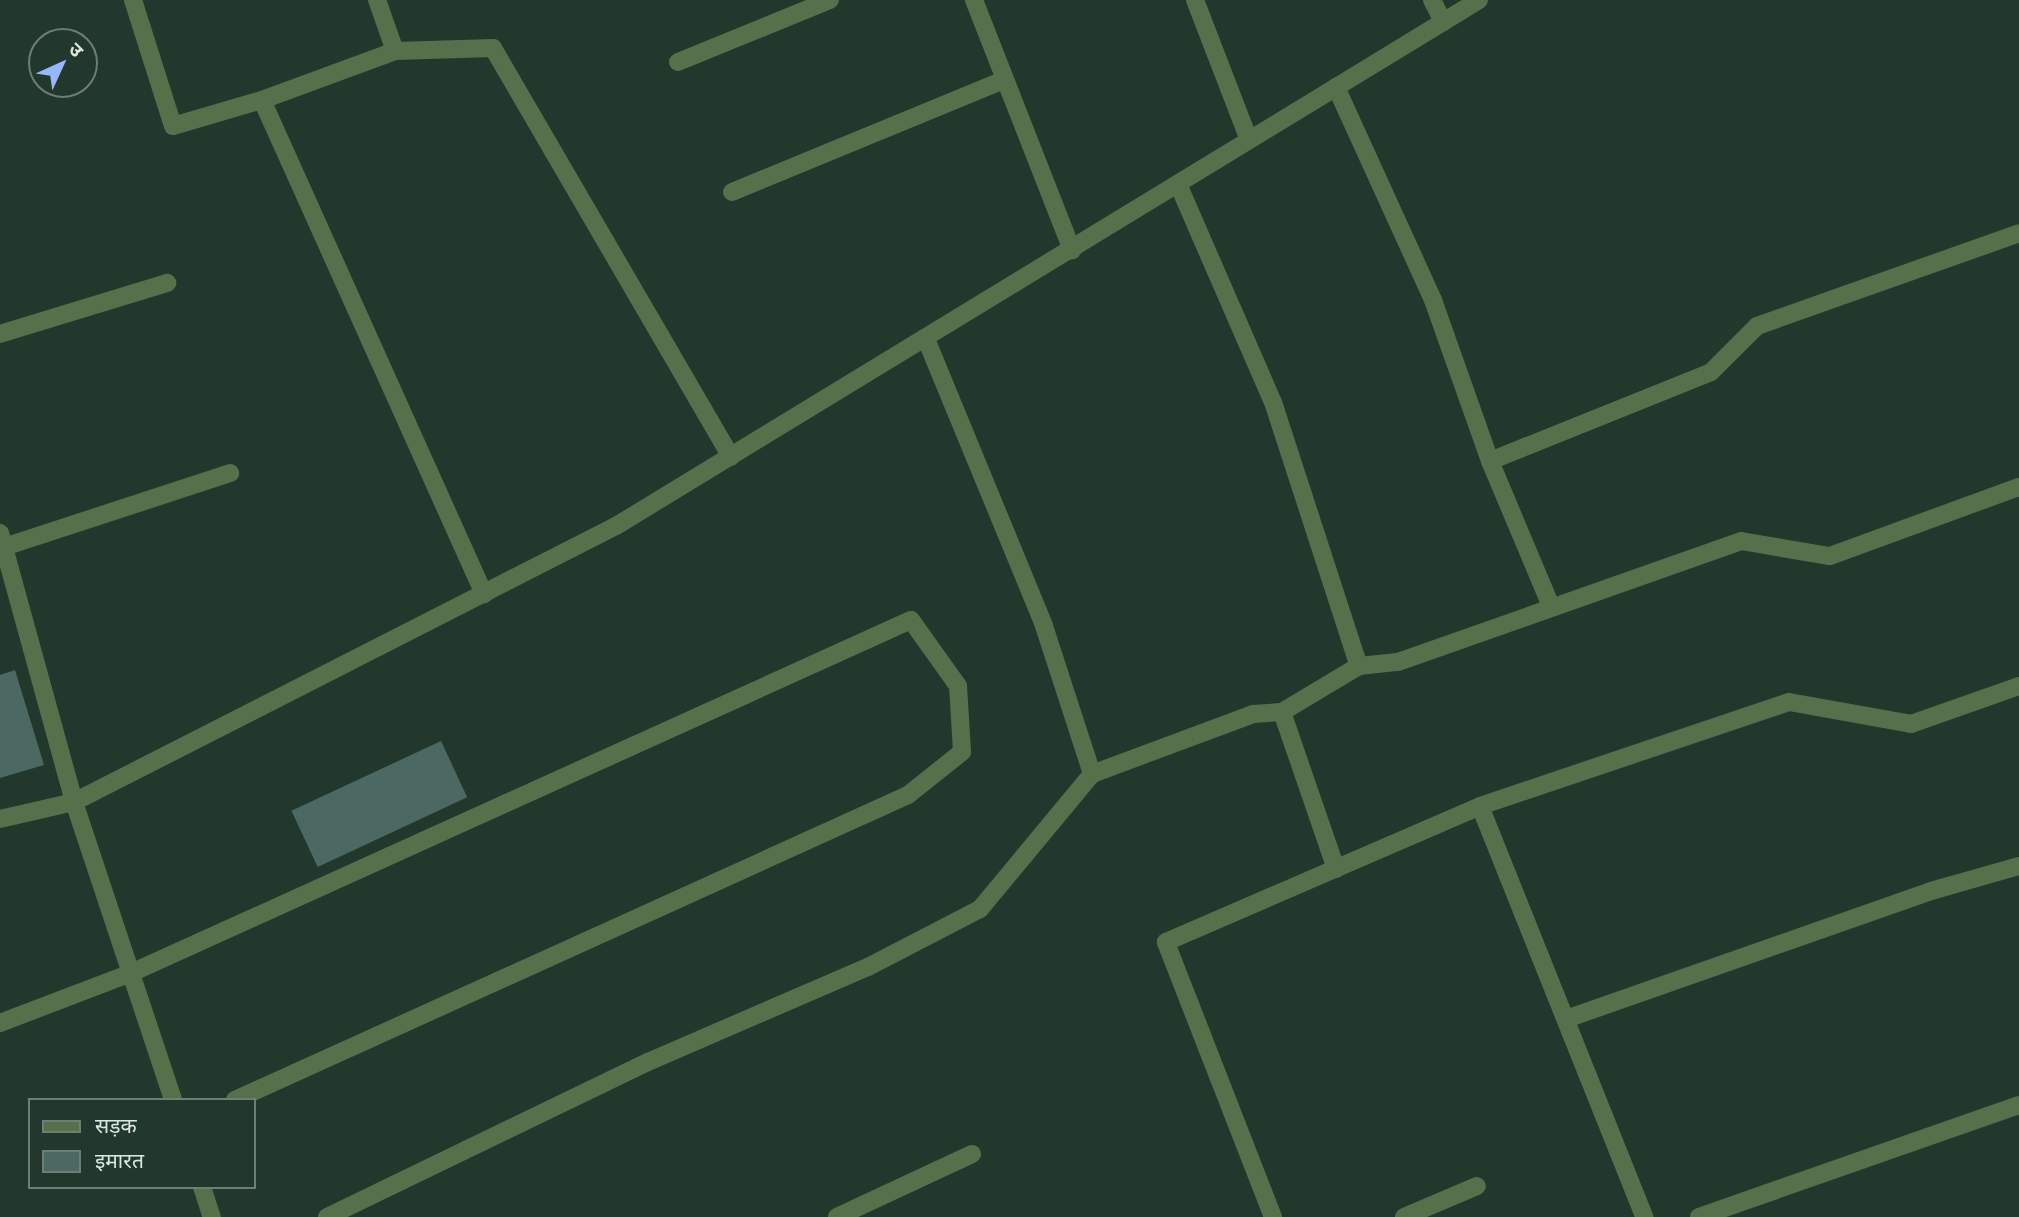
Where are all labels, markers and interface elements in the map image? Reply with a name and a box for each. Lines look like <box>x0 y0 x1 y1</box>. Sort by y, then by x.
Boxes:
north arrow <box>28 28 98 98</box>
text: उ <box>64 37 89 62</box>
legend <box>28 1098 256 1189</box>
text: सड़क <box>95 1111 137 1139</box>
text: इमारत <box>95 1146 144 1174</box>

